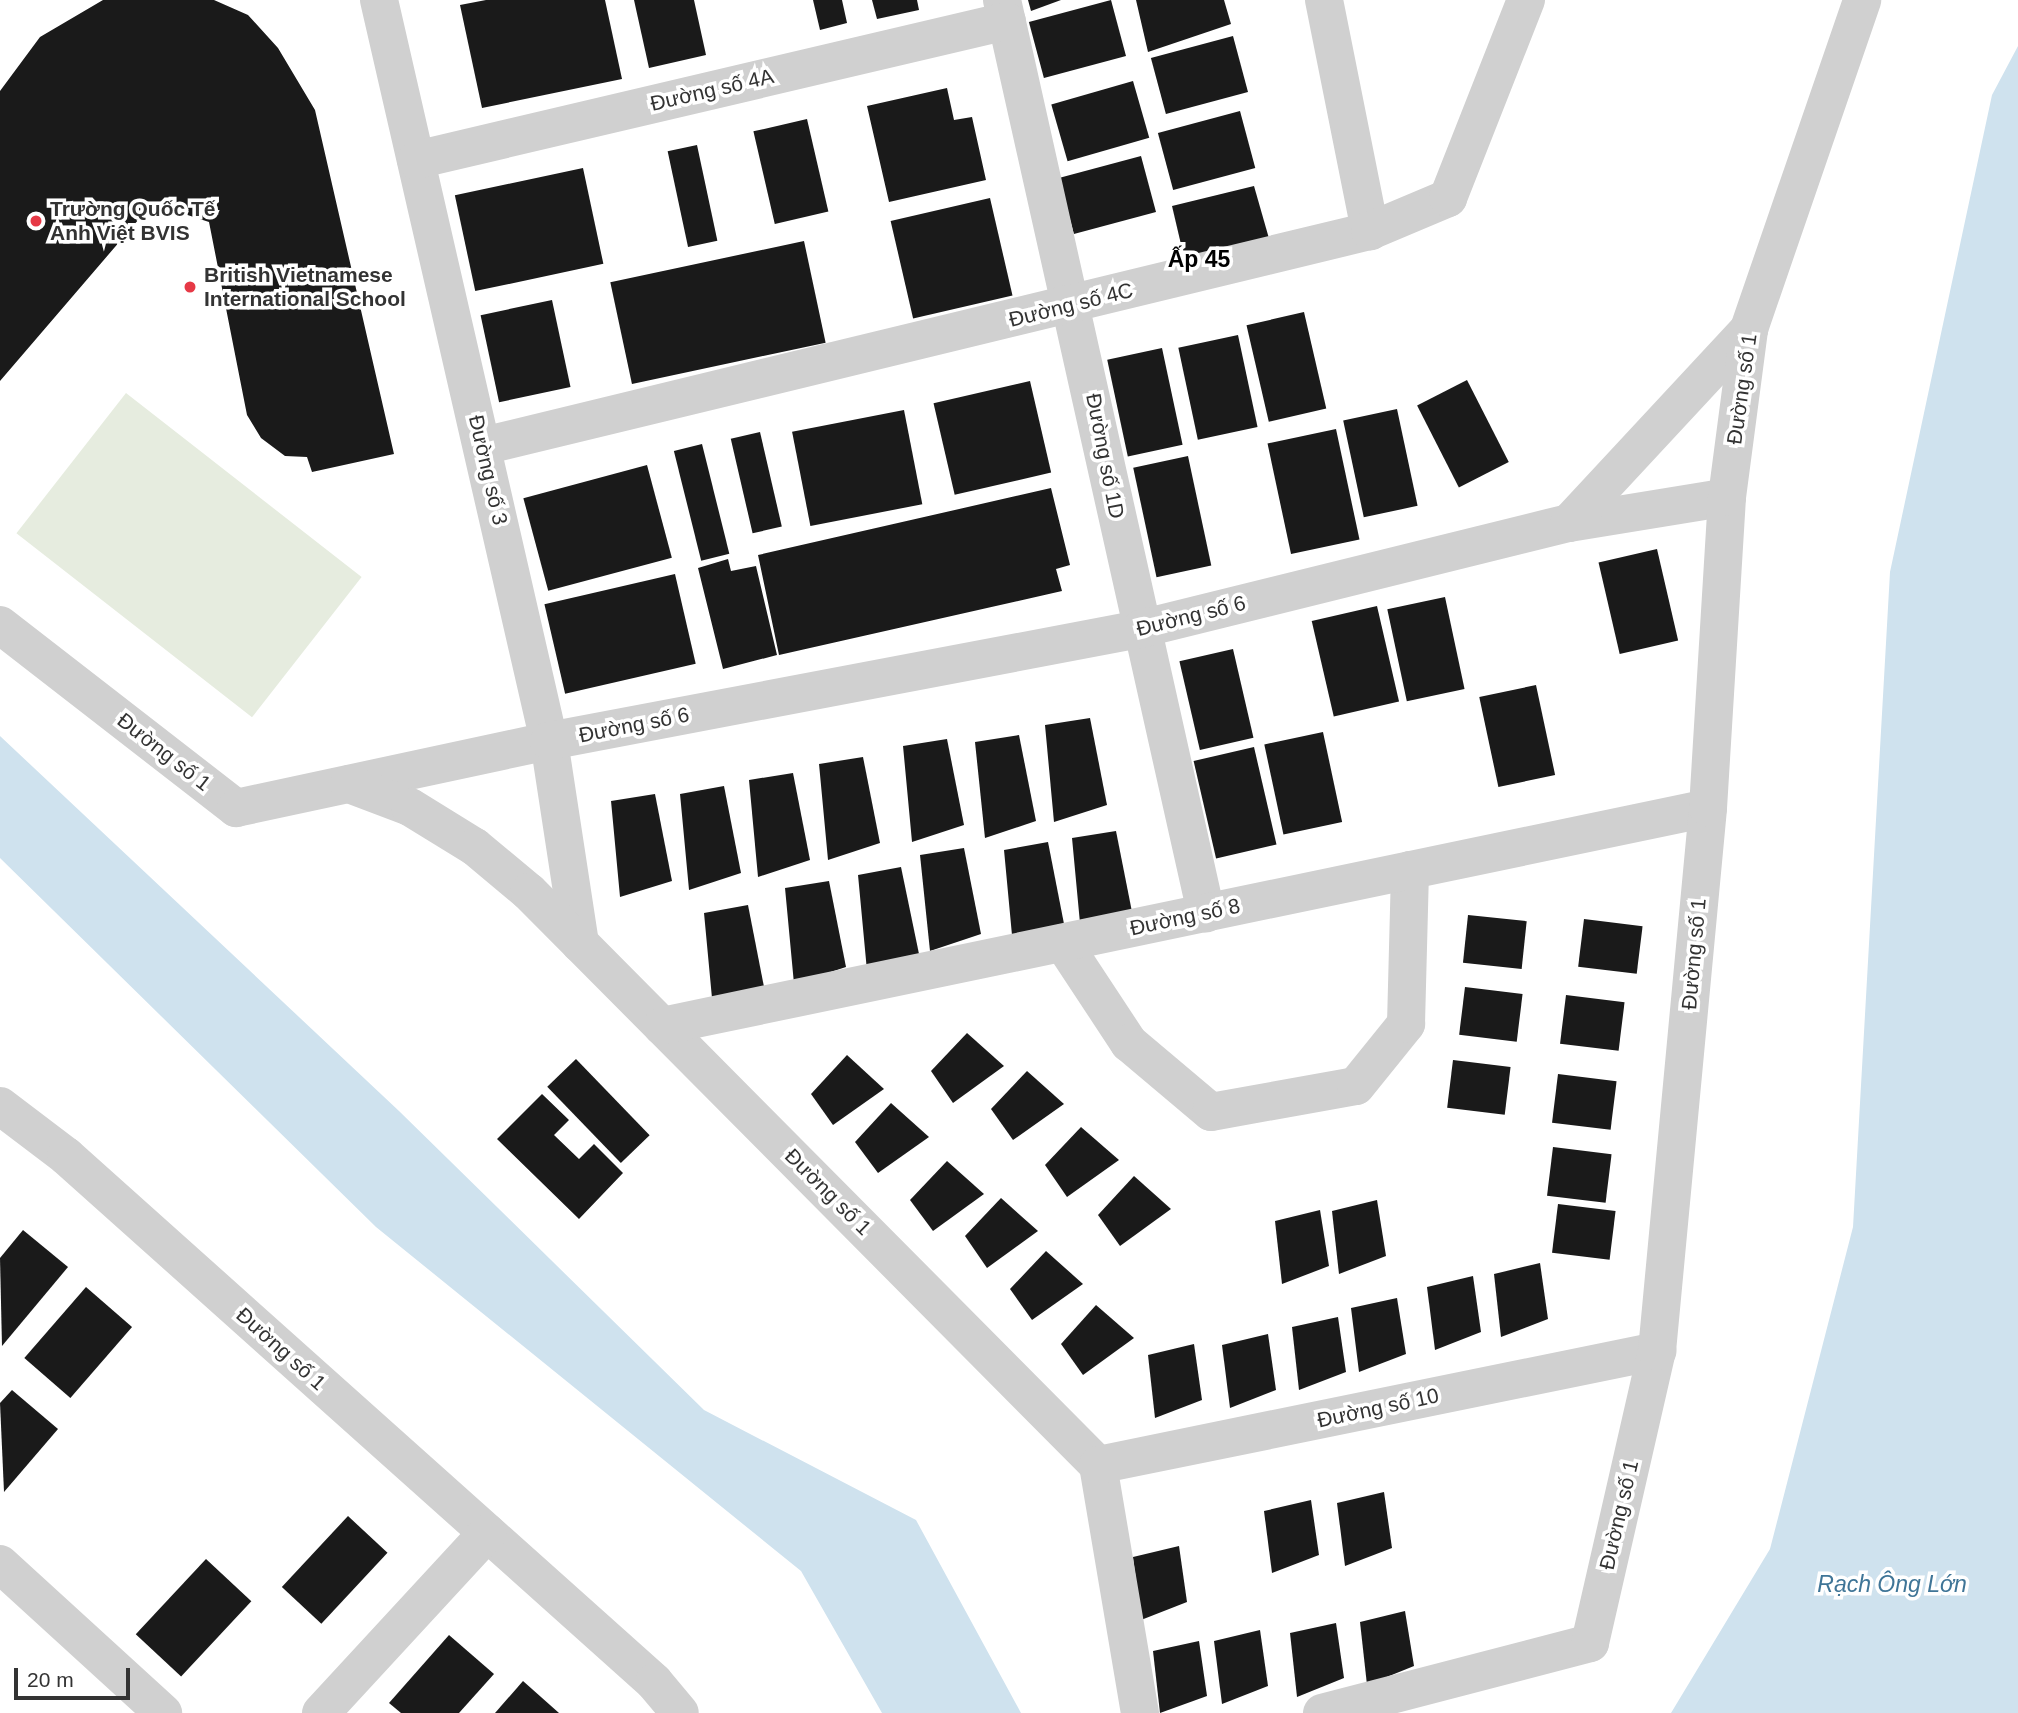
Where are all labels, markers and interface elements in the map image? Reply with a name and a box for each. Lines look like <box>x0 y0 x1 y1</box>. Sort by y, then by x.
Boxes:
street label: Đường số 4A <box>648 64 776 116</box>
place label: Trường Quốc Tế Anh Việt BVIS <box>50 196 215 246</box>
marker: Trường Quốc Tế Anh Việt BVIS <box>28 213 44 229</box>
district label: Ấp 45 <box>1168 245 1230 273</box>
place label: British Vietnamese International School <box>204 262 406 312</box>
street label: Đường số 4C <box>1006 277 1136 333</box>
marker: British Vietnamese International School <box>182 279 198 295</box>
street label: Đường số 1 <box>1722 332 1762 446</box>
street label: Đường số 1D <box>1081 391 1129 521</box>
street label: Đường số 3 <box>463 413 513 527</box>
street label: Đường số 6 <box>1134 590 1248 642</box>
street label: Đường số 6 <box>577 702 691 748</box>
street label: Đường số 1 <box>112 708 216 796</box>
street label: Đường số 8 <box>1128 893 1242 941</box>
street label: Đường số 1 <box>1677 897 1711 1011</box>
street label: Đường số 1 <box>780 1144 876 1240</box>
street label: Đường số 1 <box>231 1302 331 1396</box>
street label: Đường số 10 <box>1315 1383 1441 1433</box>
street label: Đường số 1 <box>1594 1458 1644 1572</box>
water label: Rạch Ông Lớn <box>1817 1570 1967 1598</box>
scale bar <box>18 1654 133 1698</box>
text: 20 m <box>27 1668 74 1691</box>

